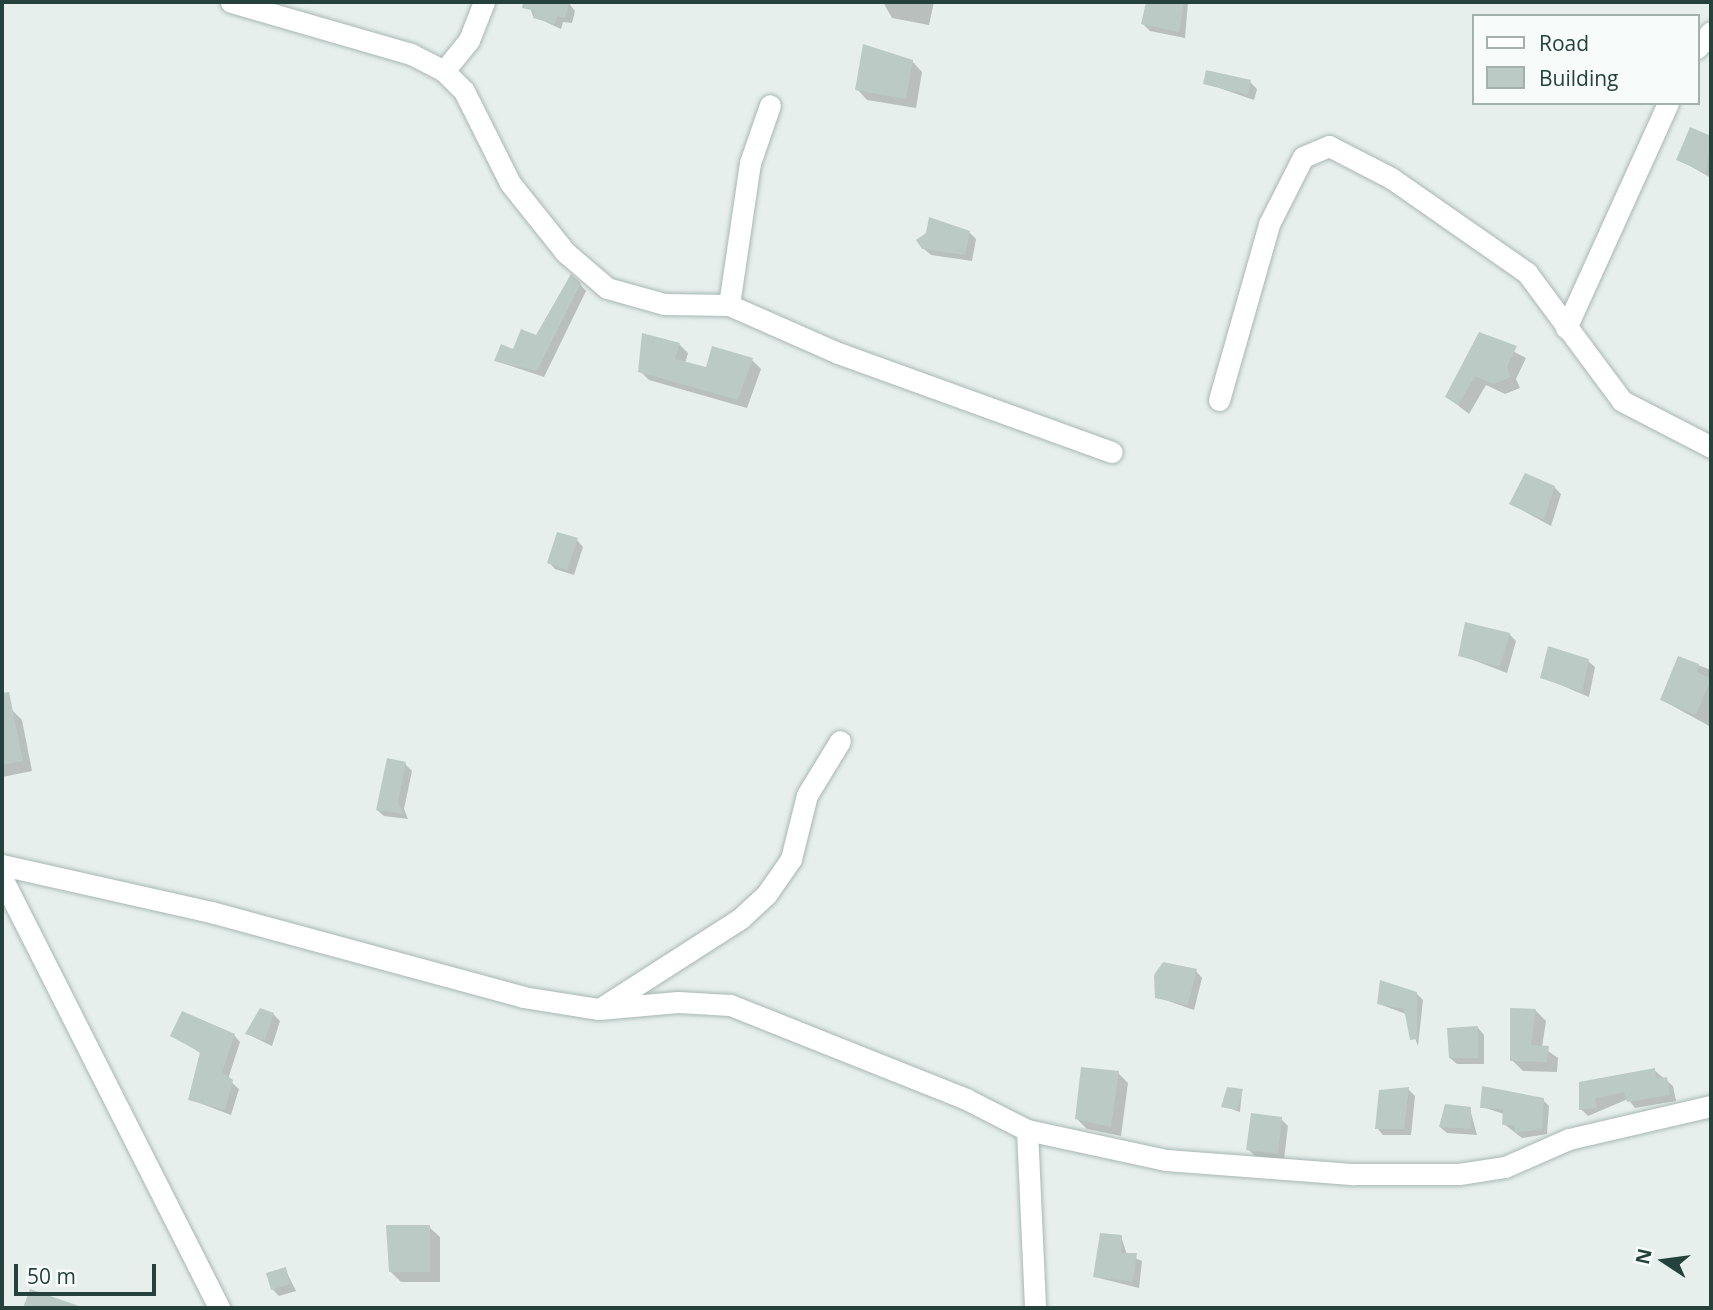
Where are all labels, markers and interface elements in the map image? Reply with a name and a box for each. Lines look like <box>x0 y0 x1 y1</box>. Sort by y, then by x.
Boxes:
legend <box>1472 14 1699 105</box>
text: Road <box>1539 29 1589 57</box>
text: Building <box>1539 64 1618 92</box>
north arrow <box>1629 1226 1699 1296</box>
text: N <box>1629 1246 1658 1267</box>
scale bar <box>18 1250 159 1294</box>
text: 50 m <box>27 1262 76 1290</box>

